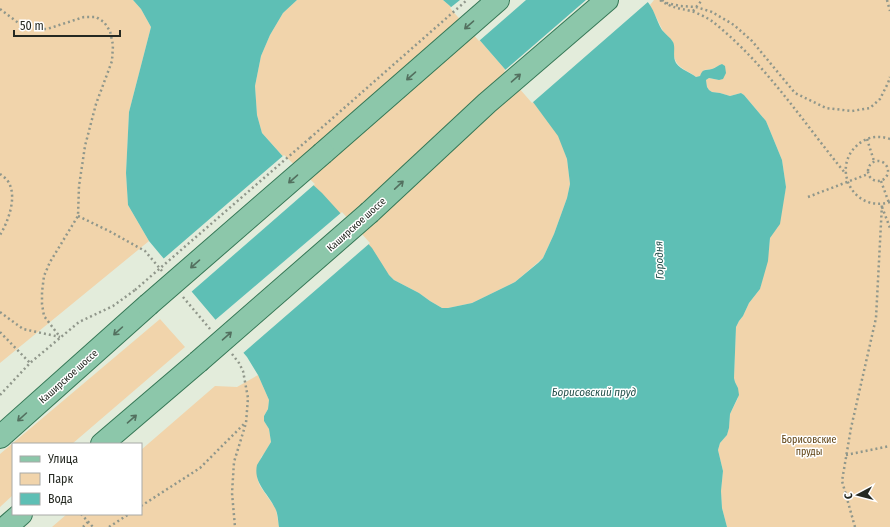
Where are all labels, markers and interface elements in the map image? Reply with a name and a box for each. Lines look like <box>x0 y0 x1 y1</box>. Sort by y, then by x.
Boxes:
scale bar <box>14 12 120 38</box>
text: 50 m <box>20 19 44 33</box>
one-way arrow <box>464 20 474 30</box>
one-way arrow <box>406 71 416 80</box>
one-way arrow <box>511 74 521 83</box>
one-way arrow <box>288 174 298 183</box>
one-way arrow <box>394 180 404 190</box>
street label: Каширское шоссе <box>325 195 389 254</box>
water label: Городня <box>652 241 667 279</box>
one-way arrow <box>190 259 200 268</box>
one-way arrow <box>113 326 124 335</box>
one-way arrow <box>222 332 232 341</box>
street label: Каширское шоссе <box>37 347 101 406</box>
water label: Борисовский пруд <box>552 386 637 399</box>
one-way arrow <box>16 413 27 422</box>
one-way arrow <box>127 414 137 423</box>
park label: Борисовские пруды <box>782 434 836 458</box>
legend <box>12 443 142 515</box>
text: Улица <box>47 452 78 466</box>
text: Парк <box>48 472 74 486</box>
north arrow <box>838 475 878 515</box>
text: Вода <box>48 492 73 506</box>
text: С <box>842 492 855 500</box>

